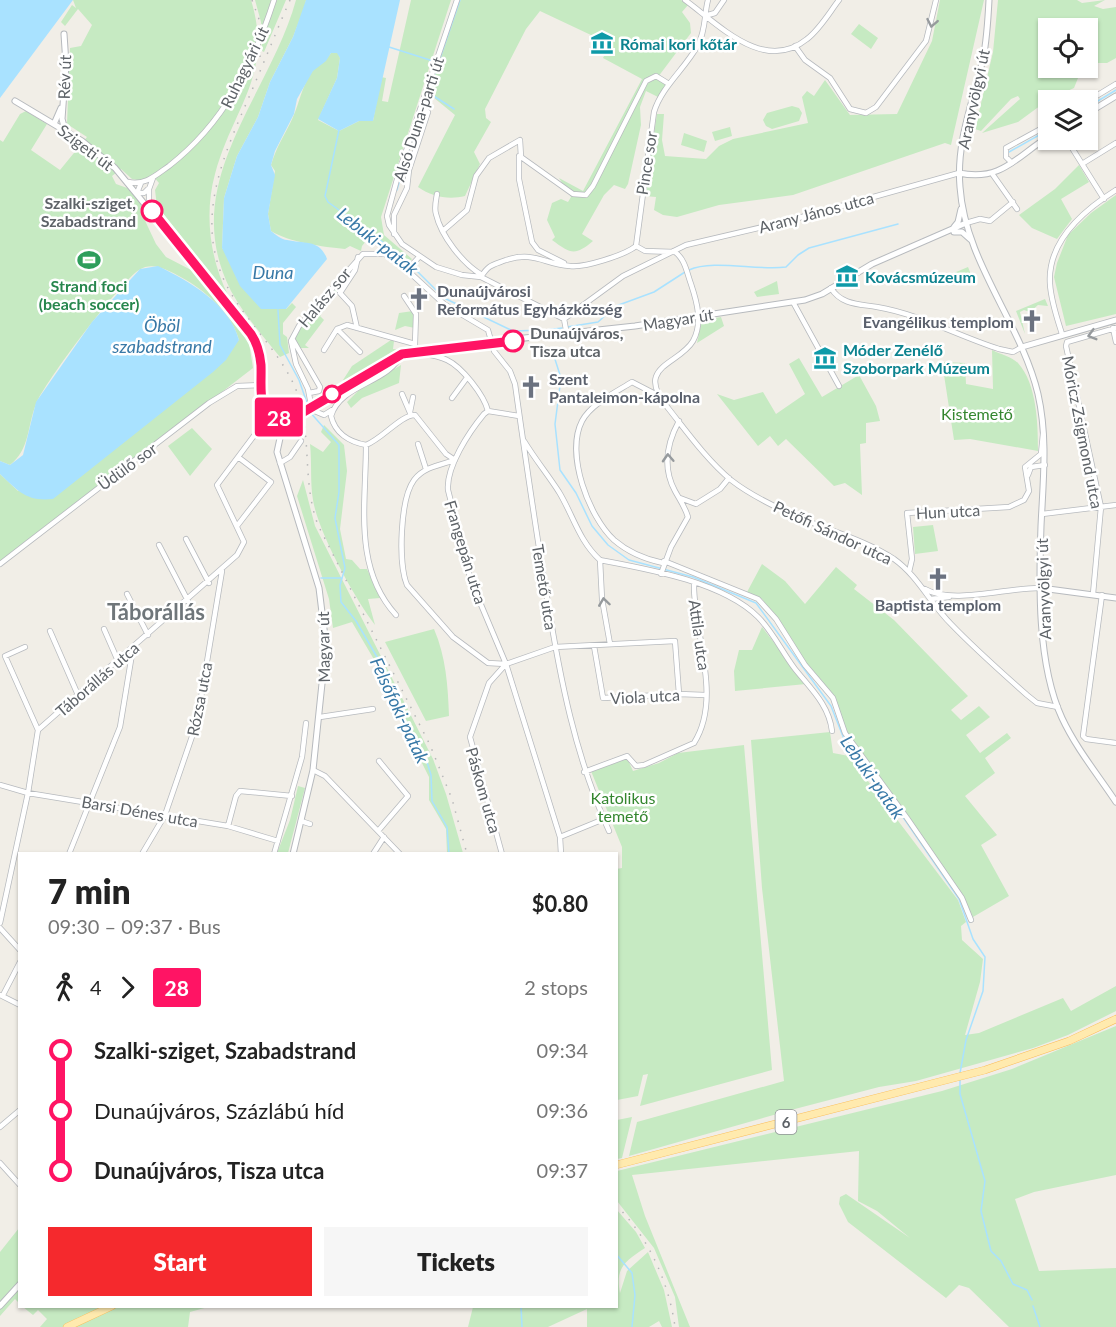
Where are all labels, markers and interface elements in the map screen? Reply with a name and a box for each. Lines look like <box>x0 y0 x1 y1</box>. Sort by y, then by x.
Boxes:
one-way arrow <box>926 18 939 28</box>
map controls <box>1038 18 1098 150</box>
button: locate <box>1038 18 1098 78</box>
street label: Ruhagyári út <box>216 23 272 111</box>
museum icon: Római kori kőtár <box>589 30 615 56</box>
place label: Római kori kőtár <box>620 34 737 53</box>
street label: Aranyvölgyi út <box>953 47 993 151</box>
street label: Rév út <box>54 54 74 100</box>
street label: Alsó Duna-parti út <box>389 54 447 184</box>
button: layers <box>1038 90 1098 150</box>
street label: Szigeti út <box>54 120 118 174</box>
street label: Pince sor <box>632 130 660 196</box>
street label: Arany János utca <box>756 188 876 236</box>
place label: Szalki-sziget, Szabadstrand <box>41 193 136 230</box>
marker: Szalki-sziget, Szabadstrand <box>141 200 163 222</box>
water label: Lebuki-patak <box>333 202 423 280</box>
sports icon: Strand foci (beach soccer) <box>76 247 102 273</box>
water label: Duna <box>253 261 293 283</box>
street label: Halász sor <box>294 263 354 331</box>
museum icon: Kovácsmúzeum <box>834 263 860 289</box>
place label: Kovácsmúzeum <box>865 267 976 286</box>
place label: Strand foci (beach soccer) <box>39 276 139 313</box>
place label: Dunaújvárosi Református Egyházközség <box>437 281 623 318</box>
church icon: Dunaújvárosi Református Egyházközség <box>406 286 432 312</box>
street label: Magyar út <box>641 304 715 334</box>
church icon: Evangélikus templom <box>1019 308 1045 334</box>
place label: Evangélikus templom <box>863 312 1014 331</box>
water label: Öböl szabadstrand <box>111 314 212 357</box>
place label: Dunaújváros, Tisza utca <box>530 323 624 360</box>
one-way arrow <box>1087 327 1097 340</box>
marker: Dunaújváros, Tisza utca <box>502 330 524 352</box>
place label: Móder Zenélő Szoborpark Múzeum <box>843 340 990 377</box>
museum icon: Móder Zenélő Szoborpark Múzeum <box>812 345 838 371</box>
street label: Móricz Zsigmond utca <box>1059 354 1107 510</box>
place label: Szent Pantaleimon-kápolna <box>549 369 700 406</box>
church icon: Szent Pantaleimon-kápolna <box>518 374 544 400</box>
unlabelled marker <box>323 385 341 403</box>
line badge: 28 <box>252 398 306 436</box>
park label: Kistemető <box>941 404 1013 423</box>
text: 28 <box>267 405 291 430</box>
street label: Üdülő sor <box>94 438 160 494</box>
one-way arrow <box>662 454 674 463</box>
street label: Petőfi Sándor utca <box>771 496 895 568</box>
street label: Frangepán utca <box>441 498 491 606</box>
street label: Hun utca <box>915 500 981 522</box>
street label: Aranyvölgyi út <box>1032 538 1054 640</box>
street label: Temető utca <box>529 543 561 631</box>
church icon: Baptista templom <box>925 566 951 592</box>
place label: Baptista templom <box>875 595 1001 614</box>
district label: Táborállás <box>107 598 205 625</box>
one-way arrow <box>598 598 610 607</box>
street label: Attila utca <box>686 598 714 672</box>
street label: Magyar út <box>313 611 333 683</box>
street label: Táborállás utca <box>52 638 142 720</box>
water label: Felsőfoki-patak <box>366 654 434 767</box>
street label: Rózsa utca <box>183 660 215 738</box>
street label: Viola utca <box>610 685 680 707</box>
water label: Lebuki-patak <box>836 731 910 823</box>
street label: Páskom utca <box>463 745 505 835</box>
park label: Katolikus temető <box>591 788 655 825</box>
street label: Barsi Dénes utca <box>80 791 200 831</box>
text: 7 min <box>48 871 130 911</box>
text: $0.80 <box>532 890 588 917</box>
text: 09:30 – 09:37 · Bus <box>48 914 221 938</box>
icon: walk <box>48 971 81 1004</box>
icon: forward <box>111 971 144 1004</box>
text: 4 <box>90 975 102 999</box>
text: 28 <box>165 975 189 1000</box>
text: 2 stops <box>524 975 588 999</box>
text: Szalki-sziget, Szabadstrand <box>94 1037 356 1064</box>
text: 09:34 <box>537 1038 588 1062</box>
text: Dunaújváros, Százlábú híd <box>94 1097 344 1124</box>
text: 09:36 <box>537 1098 588 1122</box>
road number: 6 <box>776 1110 796 1134</box>
text: Dunaújváros, Tisza utca <box>94 1157 324 1184</box>
text: 09:37 <box>537 1158 588 1182</box>
button: Start <box>48 1227 312 1296</box>
button: Tickets <box>324 1227 588 1296</box>

